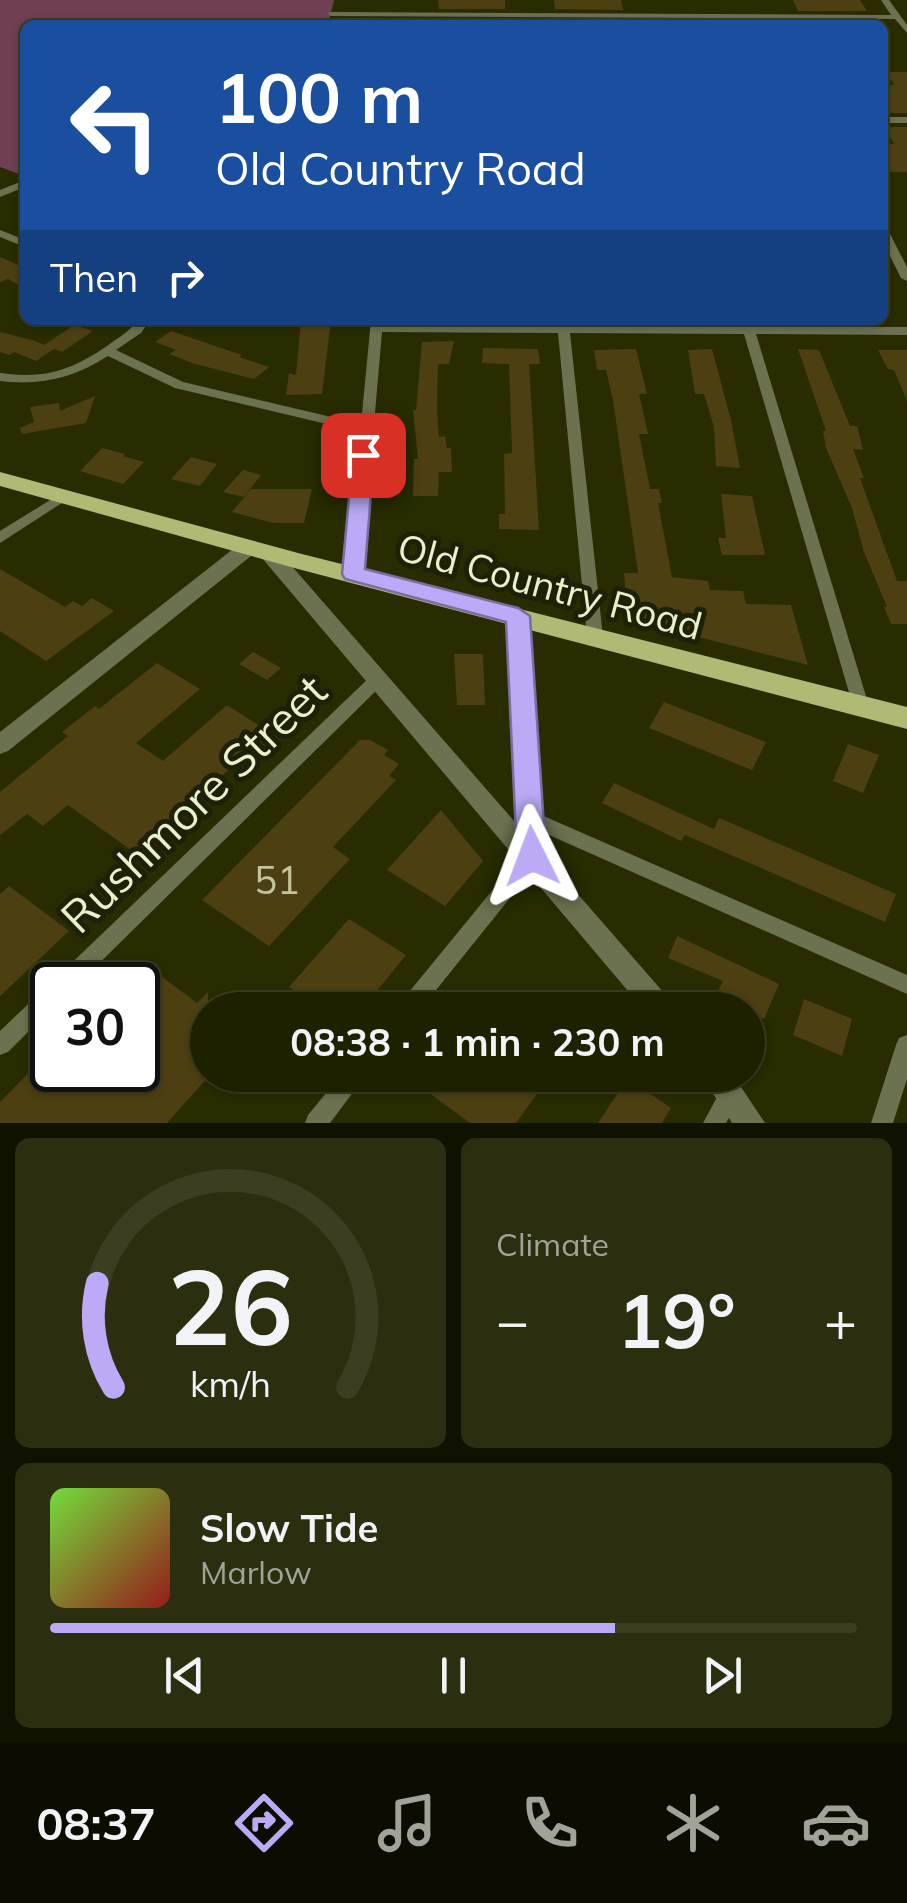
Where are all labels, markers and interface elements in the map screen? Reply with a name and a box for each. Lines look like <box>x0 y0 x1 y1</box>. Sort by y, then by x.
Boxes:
text: 100 m <box>215 53 423 141</box>
icon: left <box>50 60 180 190</box>
text: Old Country Road <box>215 140 586 196</box>
icon: right <box>158 250 213 305</box>
text: Then <box>50 254 138 302</box>
pin <box>321 413 406 498</box>
icon: arrive <box>336 428 391 483</box>
street label: Old Country Road <box>393 522 707 650</box>
street label: Rushmore Street <box>48 662 338 944</box>
position arrow <box>480 804 584 908</box>
house number: 51 <box>254 856 300 904</box>
speed limit sign: 30 <box>30 962 160 1092</box>
text: 08:38 · 1 min · 230 m <box>290 1018 665 1066</box>
text: Climate <box>496 1224 609 1264</box>
text: 26 <box>168 1240 293 1371</box>
text: 19° <box>617 1273 736 1367</box>
text: − <box>496 1286 529 1355</box>
text: + <box>824 1286 857 1355</box>
text: km/h <box>190 1361 271 1406</box>
text: Slow Tide <box>200 1504 378 1552</box>
text: Marlow <box>200 1552 312 1592</box>
icon: previous <box>157 1648 212 1703</box>
icon: pause <box>426 1648 481 1703</box>
icon: next <box>695 1648 750 1703</box>
icon: directions <box>229 1788 299 1858</box>
icon: music <box>372 1788 442 1858</box>
icon: phone <box>515 1788 585 1858</box>
icon: climate <box>658 1788 728 1858</box>
icon: car <box>801 1788 871 1858</box>
text: 08:37 <box>36 1795 156 1851</box>

